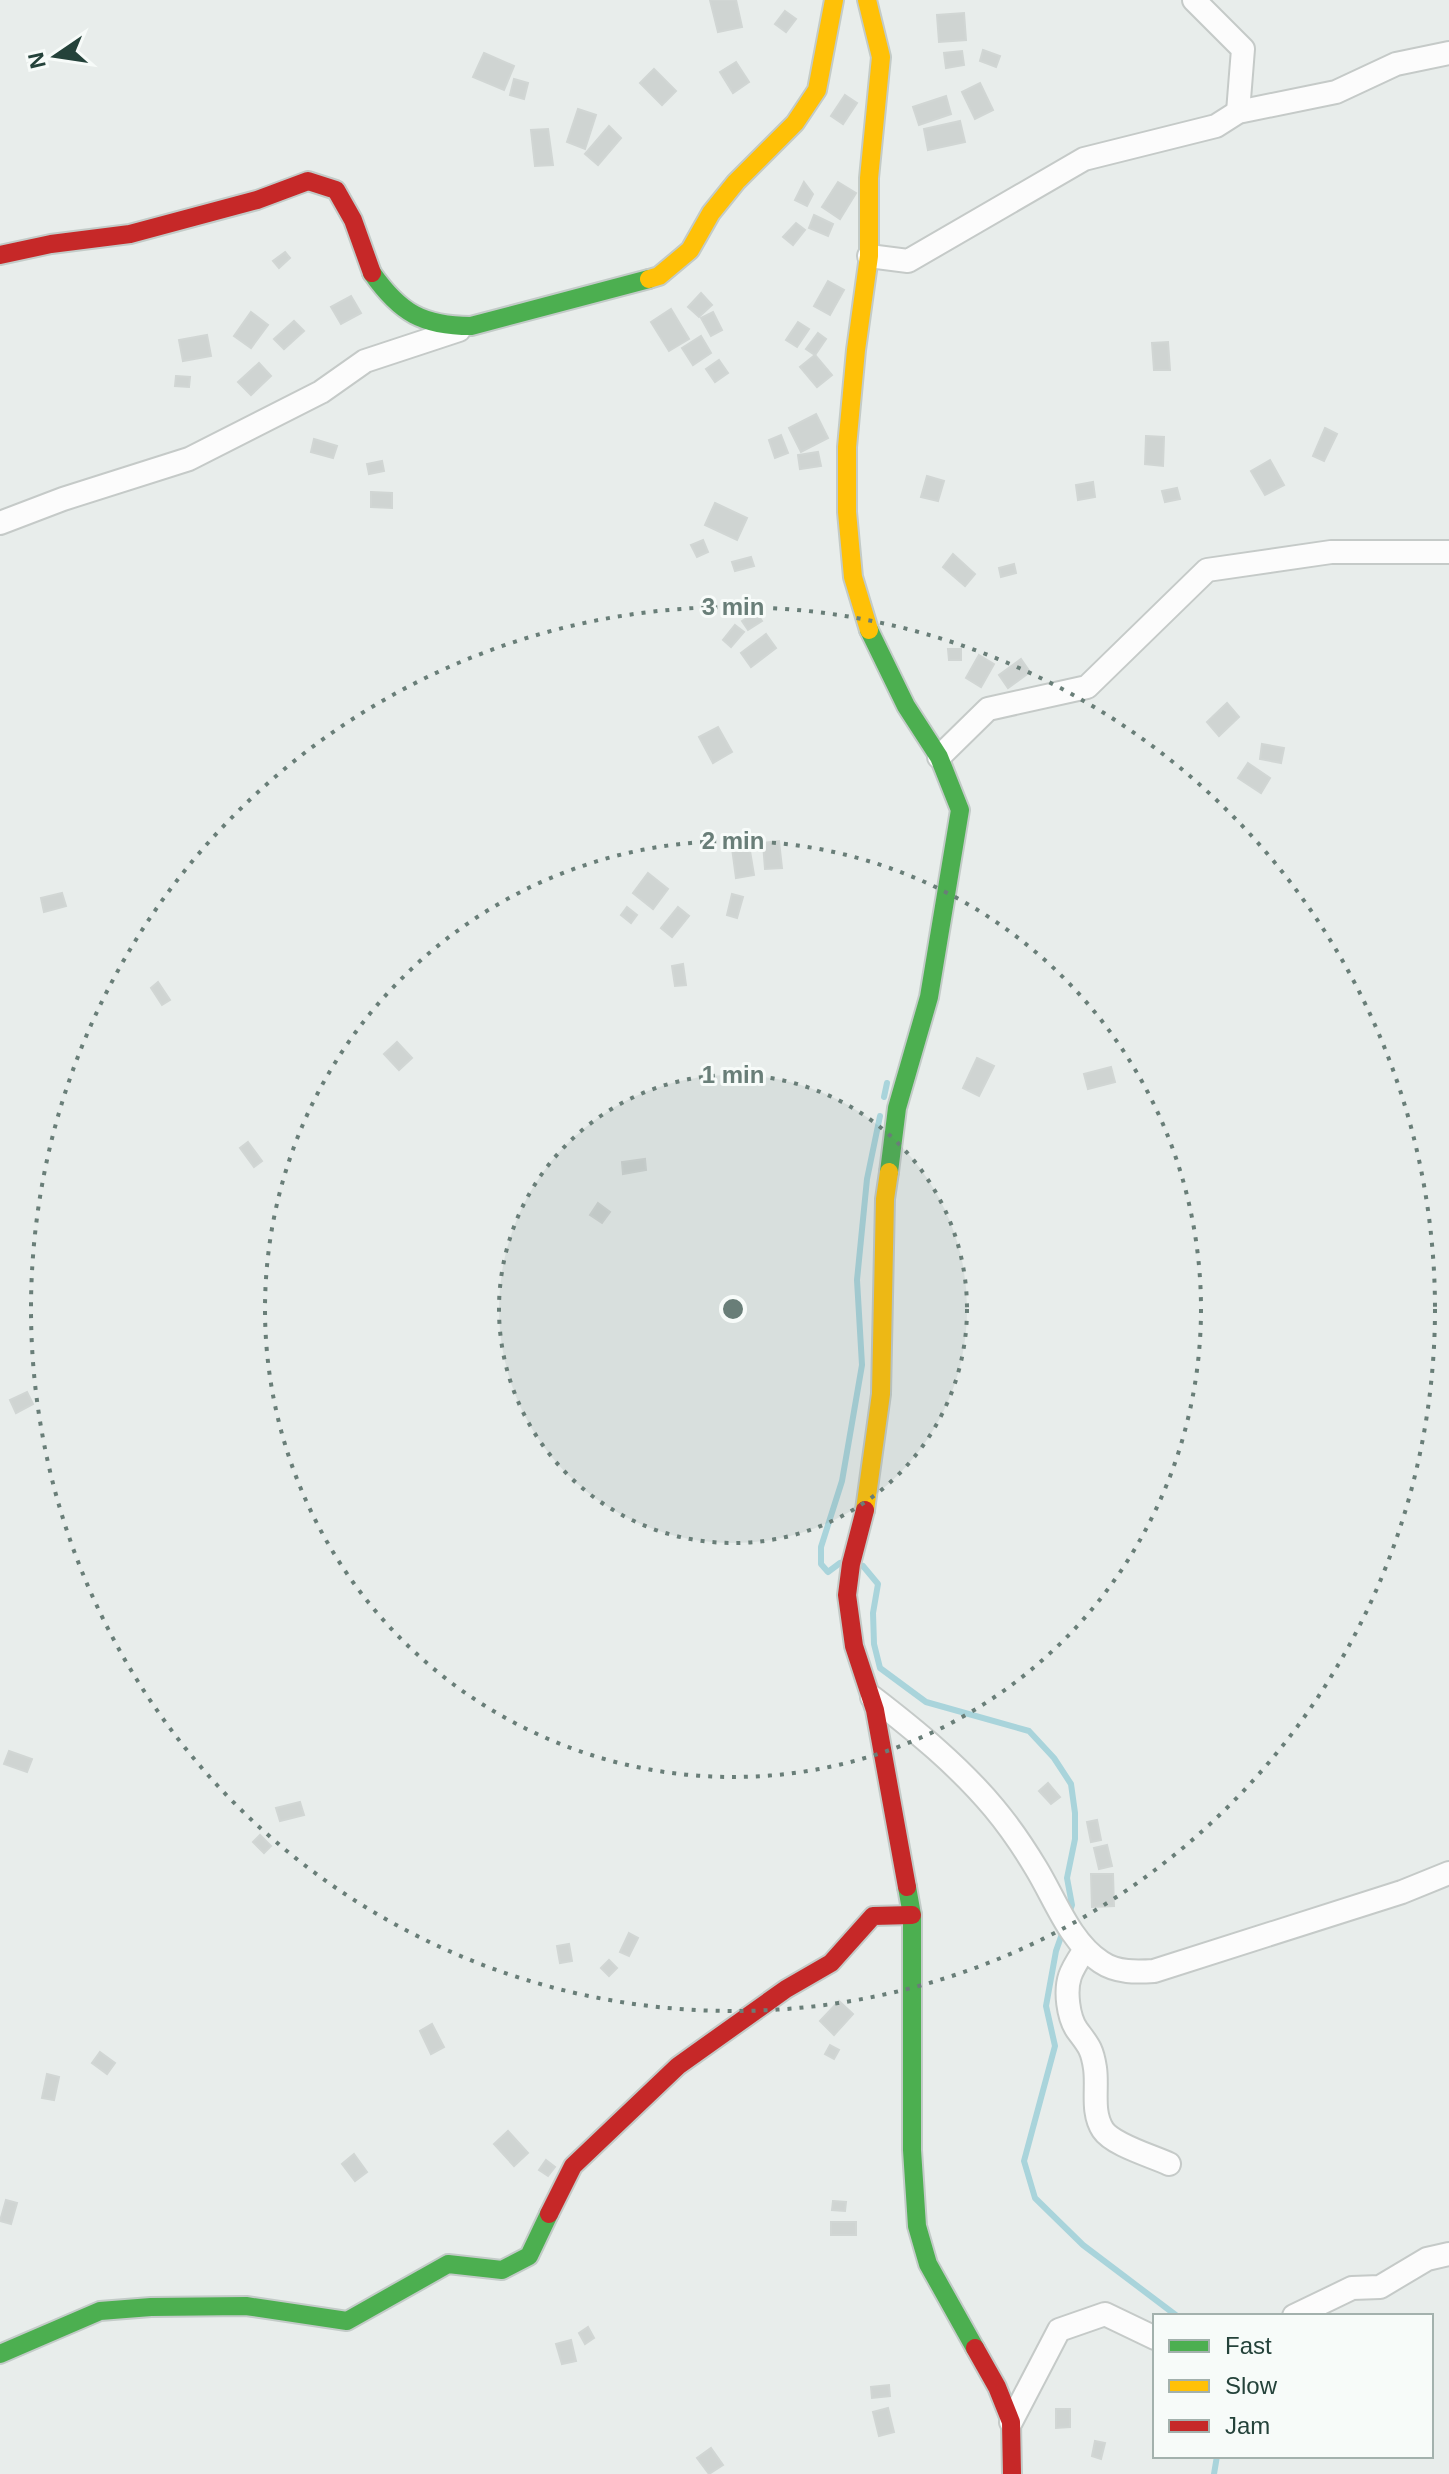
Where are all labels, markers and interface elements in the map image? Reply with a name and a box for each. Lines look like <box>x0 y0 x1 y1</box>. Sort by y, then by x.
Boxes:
north arrow <box>16 16 96 96</box>
text: N <box>23 50 51 71</box>
text: 3 min <box>702 593 764 620</box>
text: 2 min <box>702 827 764 854</box>
text: 1 min <box>702 1061 764 1088</box>
centre of rings <box>719 1295 747 1323</box>
legend <box>1153 2314 1433 2458</box>
text: Fast <box>1225 2332 1272 2359</box>
text: Slow <box>1225 2372 1278 2399</box>
text: Jam <box>1225 2412 1270 2439</box>

